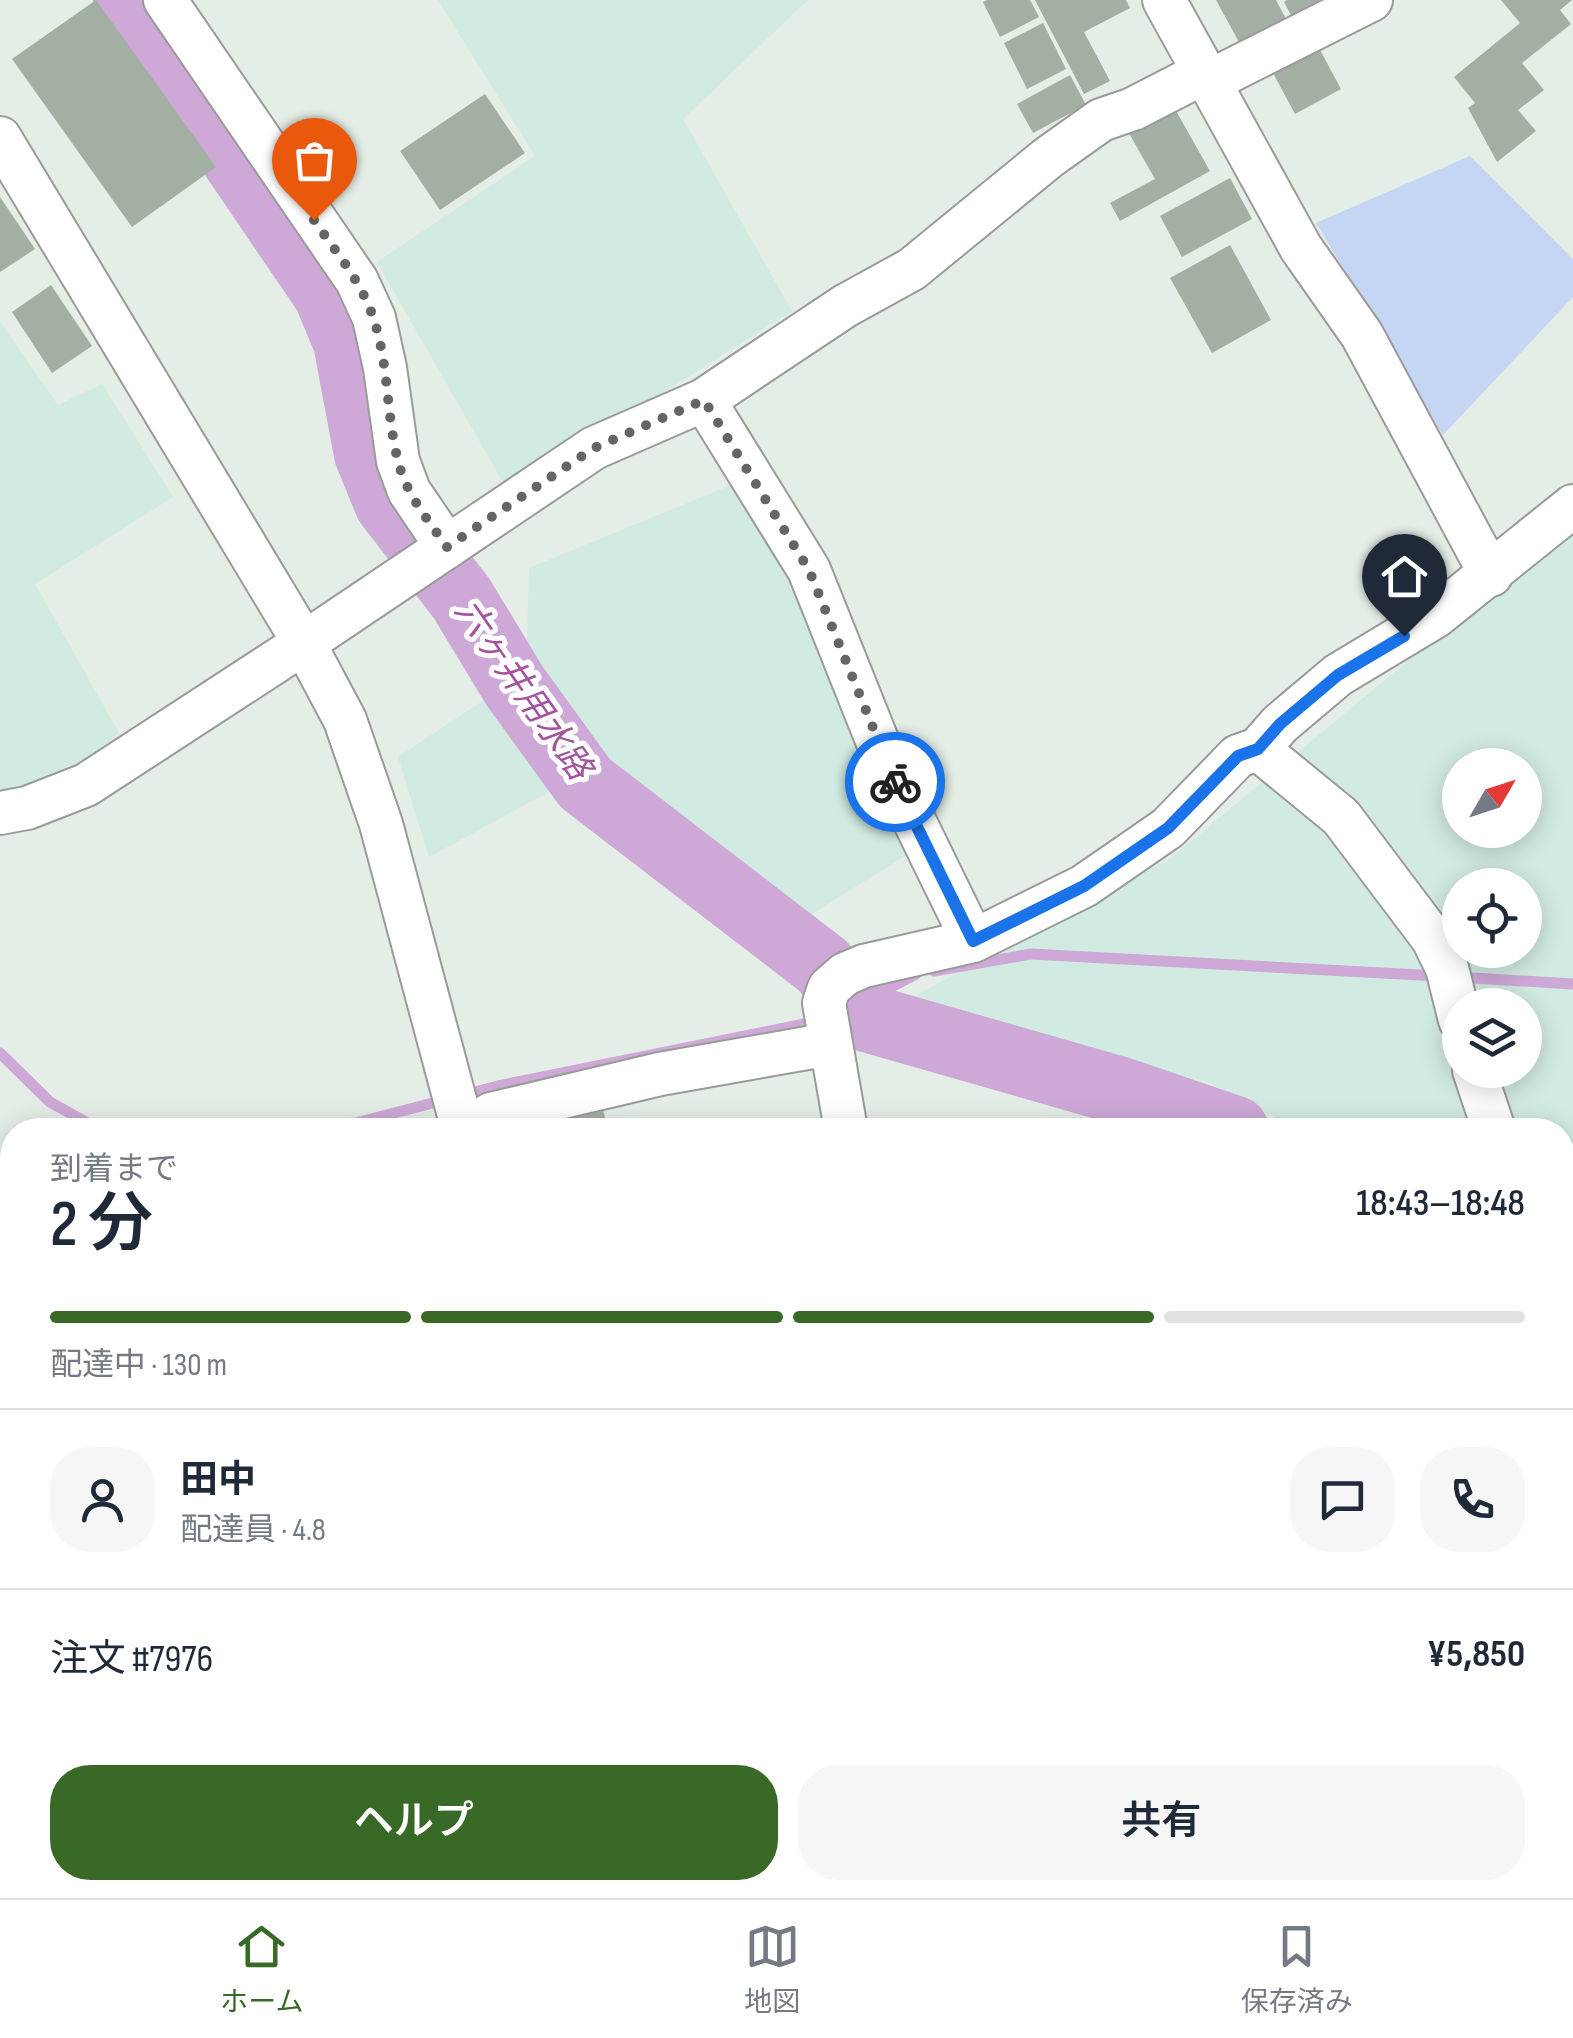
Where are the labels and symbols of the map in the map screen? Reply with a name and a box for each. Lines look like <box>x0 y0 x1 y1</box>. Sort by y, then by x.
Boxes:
pin <box>272 118 357 221</box>
pin <box>1362 534 1447 637</box>
water label: 六ヶ井用水路 <box>445 592 602 791</box>
courier <box>845 732 945 832</box>
north arrow <box>1442 748 1542 848</box>

